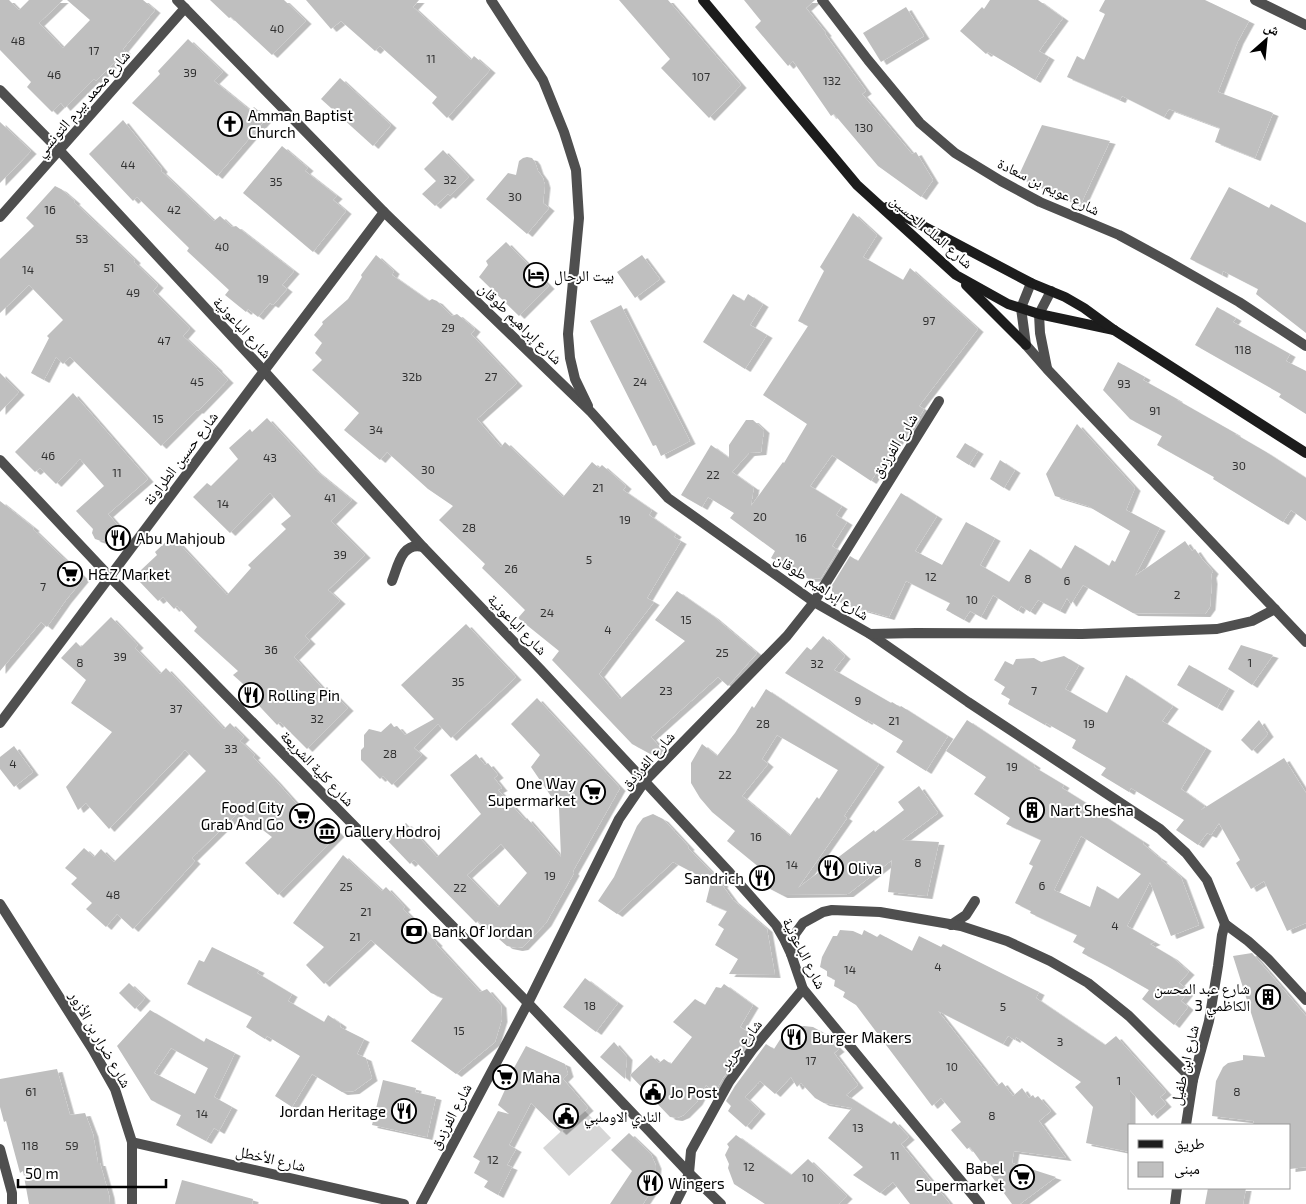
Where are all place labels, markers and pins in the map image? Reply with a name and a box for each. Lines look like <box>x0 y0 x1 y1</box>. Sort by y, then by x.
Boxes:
place label: Amman Baptist Church <box>248 106 353 141</box>
church icon: Amman Baptist Church <box>217 111 243 137</box>
hotel icon: بيت الرحال <box>523 262 549 288</box>
place label: بيت الرحال <box>554 266 614 286</box>
restaurant icon: Abu Mahjoub <box>105 525 131 551</box>
place label: Abu Mahjoub <box>136 529 225 548</box>
supermarket icon: H&Z Market <box>57 561 83 587</box>
place label: H&Z Market <box>88 565 170 583</box>
restaurant icon: Rolling Pin <box>238 682 264 708</box>
place label: Rolling Pin <box>268 686 340 704</box>
place label: One Way Supermarket <box>488 774 576 809</box>
supermarket icon: One Way Supermarket <box>580 779 606 805</box>
building icon: Nart Shesha <box>1019 797 1045 823</box>
place label: Food City Grab And Go <box>201 798 284 833</box>
place label: Nart Shesha <box>1050 801 1134 819</box>
supermarket icon: Food City Grab And Go <box>289 803 315 829</box>
museum icon: Gallery Hodroj <box>314 818 340 844</box>
place label: Gallery Hodroj <box>344 822 441 841</box>
restaurant icon: Oliva <box>818 855 844 881</box>
place label: Oliva <box>848 859 882 877</box>
restaurant icon: Sandrich <box>749 865 775 891</box>
place label: Sandrich <box>684 869 744 887</box>
bank icon: Bank Of Jordan <box>401 918 427 944</box>
place label: Bank Of Jordan <box>432 922 533 940</box>
place label: شارع عبد المحسن الكاظمي 3 <box>1154 979 1250 1018</box>
building icon: شارع عبد المحسن الكاظمي 3 <box>1255 984 1281 1010</box>
restaurant icon: Burger Makers <box>781 1024 807 1050</box>
place label: Burger Makers <box>812 1028 912 1046</box>
supermarket icon: Maha <box>492 1064 518 1090</box>
place label: Maha <box>522 1068 560 1086</box>
public building icon: Jo Post <box>640 1079 666 1105</box>
place label: Jo Post <box>670 1083 718 1101</box>
restaurant icon: Jordan Heritage <box>391 1098 417 1124</box>
place label: Jordan Heritage <box>279 1102 386 1120</box>
public building icon: النادي الاوملبي <box>553 1103 579 1129</box>
place label: النادي الاوملبي <box>584 1107 661 1129</box>
place label: Babel Supermarket <box>916 1159 1005 1194</box>
supermarket icon: Babel Supermarket <box>1009 1164 1035 1190</box>
restaurant icon: Wingers <box>637 1170 663 1196</box>
place label: Wingers <box>668 1174 725 1192</box>

